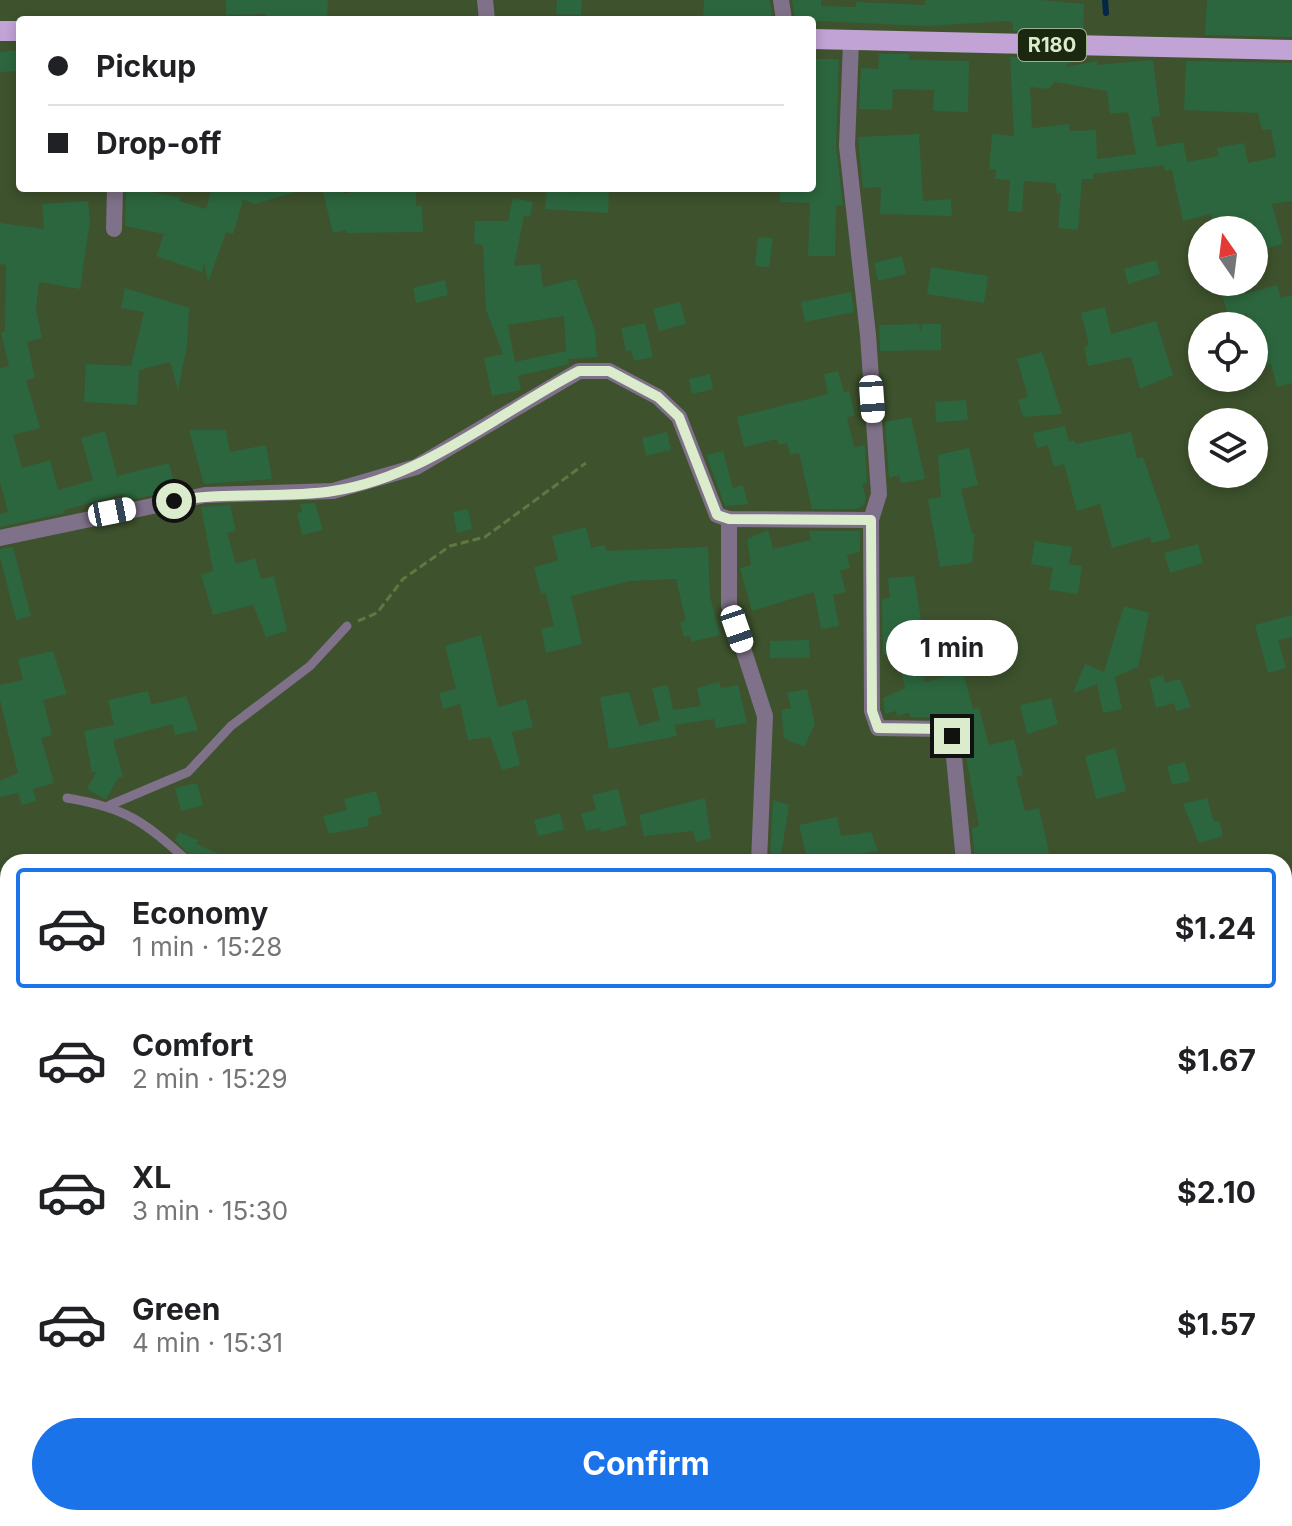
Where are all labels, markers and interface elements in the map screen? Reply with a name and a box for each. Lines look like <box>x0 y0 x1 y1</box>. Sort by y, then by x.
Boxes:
road number: R180 <box>1018 29 1086 61</box>
text: Pickup <box>96 48 196 84</box>
text: Drop-off <box>96 125 222 161</box>
north arrow <box>1188 216 1268 296</box>
map controls <box>1188 216 1268 488</box>
button: locate <box>1188 312 1268 392</box>
car <box>858 374 886 424</box>
button: layers <box>1188 408 1268 488</box>
route start <box>156 483 192 519</box>
car <box>86 496 138 528</box>
car <box>718 602 756 656</box>
callout: 1 min <box>886 620 1018 676</box>
text: 1 min <box>920 632 984 663</box>
route end <box>934 718 970 754</box>
icon: car <box>36 892 108 964</box>
text: Economy <box>132 895 268 931</box>
text: $1.24 <box>1175 910 1256 946</box>
text: 1 min · 15:28 <box>132 931 282 962</box>
icon: car <box>36 1024 108 1096</box>
text: Comfort <box>132 1027 253 1063</box>
text: $1.67 <box>1177 1042 1256 1078</box>
text: 2 min · 15:29 <box>132 1063 288 1094</box>
icon: car <box>36 1156 108 1228</box>
text: XL <box>132 1159 171 1195</box>
text: $2.10 <box>1177 1174 1256 1210</box>
text: 3 min · 15:30 <box>132 1195 288 1226</box>
icon: car <box>36 1288 108 1360</box>
text: Green <box>132 1291 220 1327</box>
text: $1.57 <box>1177 1306 1256 1342</box>
text: 4 min · 15:31 <box>132 1327 283 1358</box>
button: Confirm <box>32 1418 1260 1510</box>

